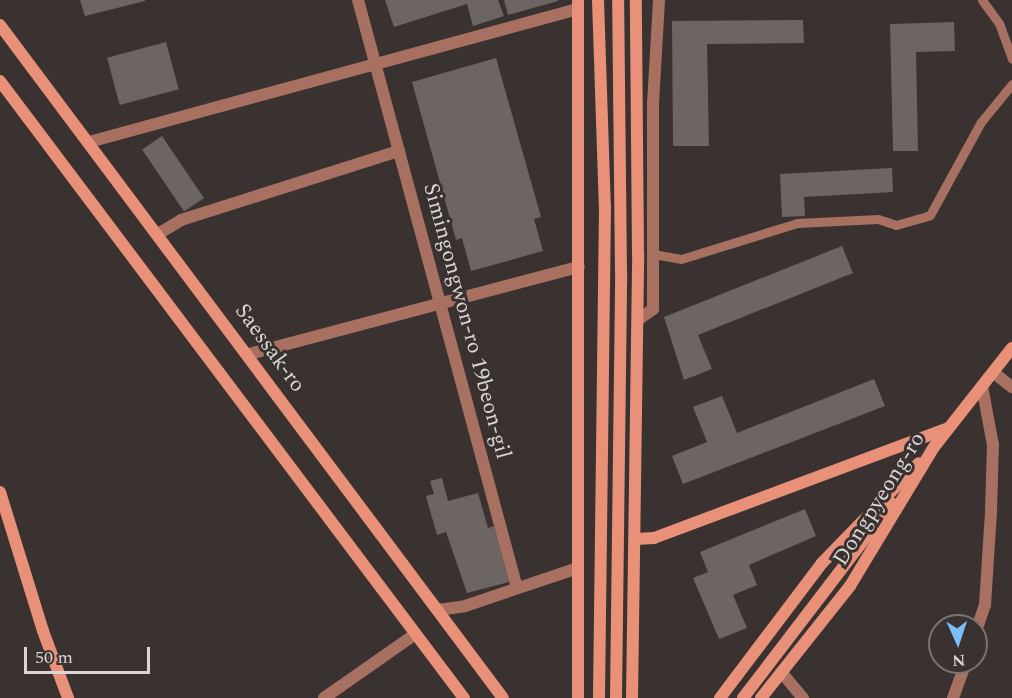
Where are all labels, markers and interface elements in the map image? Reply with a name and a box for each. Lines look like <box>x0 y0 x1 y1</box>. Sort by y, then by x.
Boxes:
street label: Simingongwon-ro 19beon-gil <box>417 180 517 462</box>
street label: Saessak-ro <box>229 298 311 398</box>
street label: Dongpyeong-ro <box>827 427 931 571</box>
north arrow <box>928 614 988 674</box>
scale bar <box>27 635 153 673</box>
text: 50 m <box>35 644 73 671</box>
text: N <box>952 648 966 672</box>

